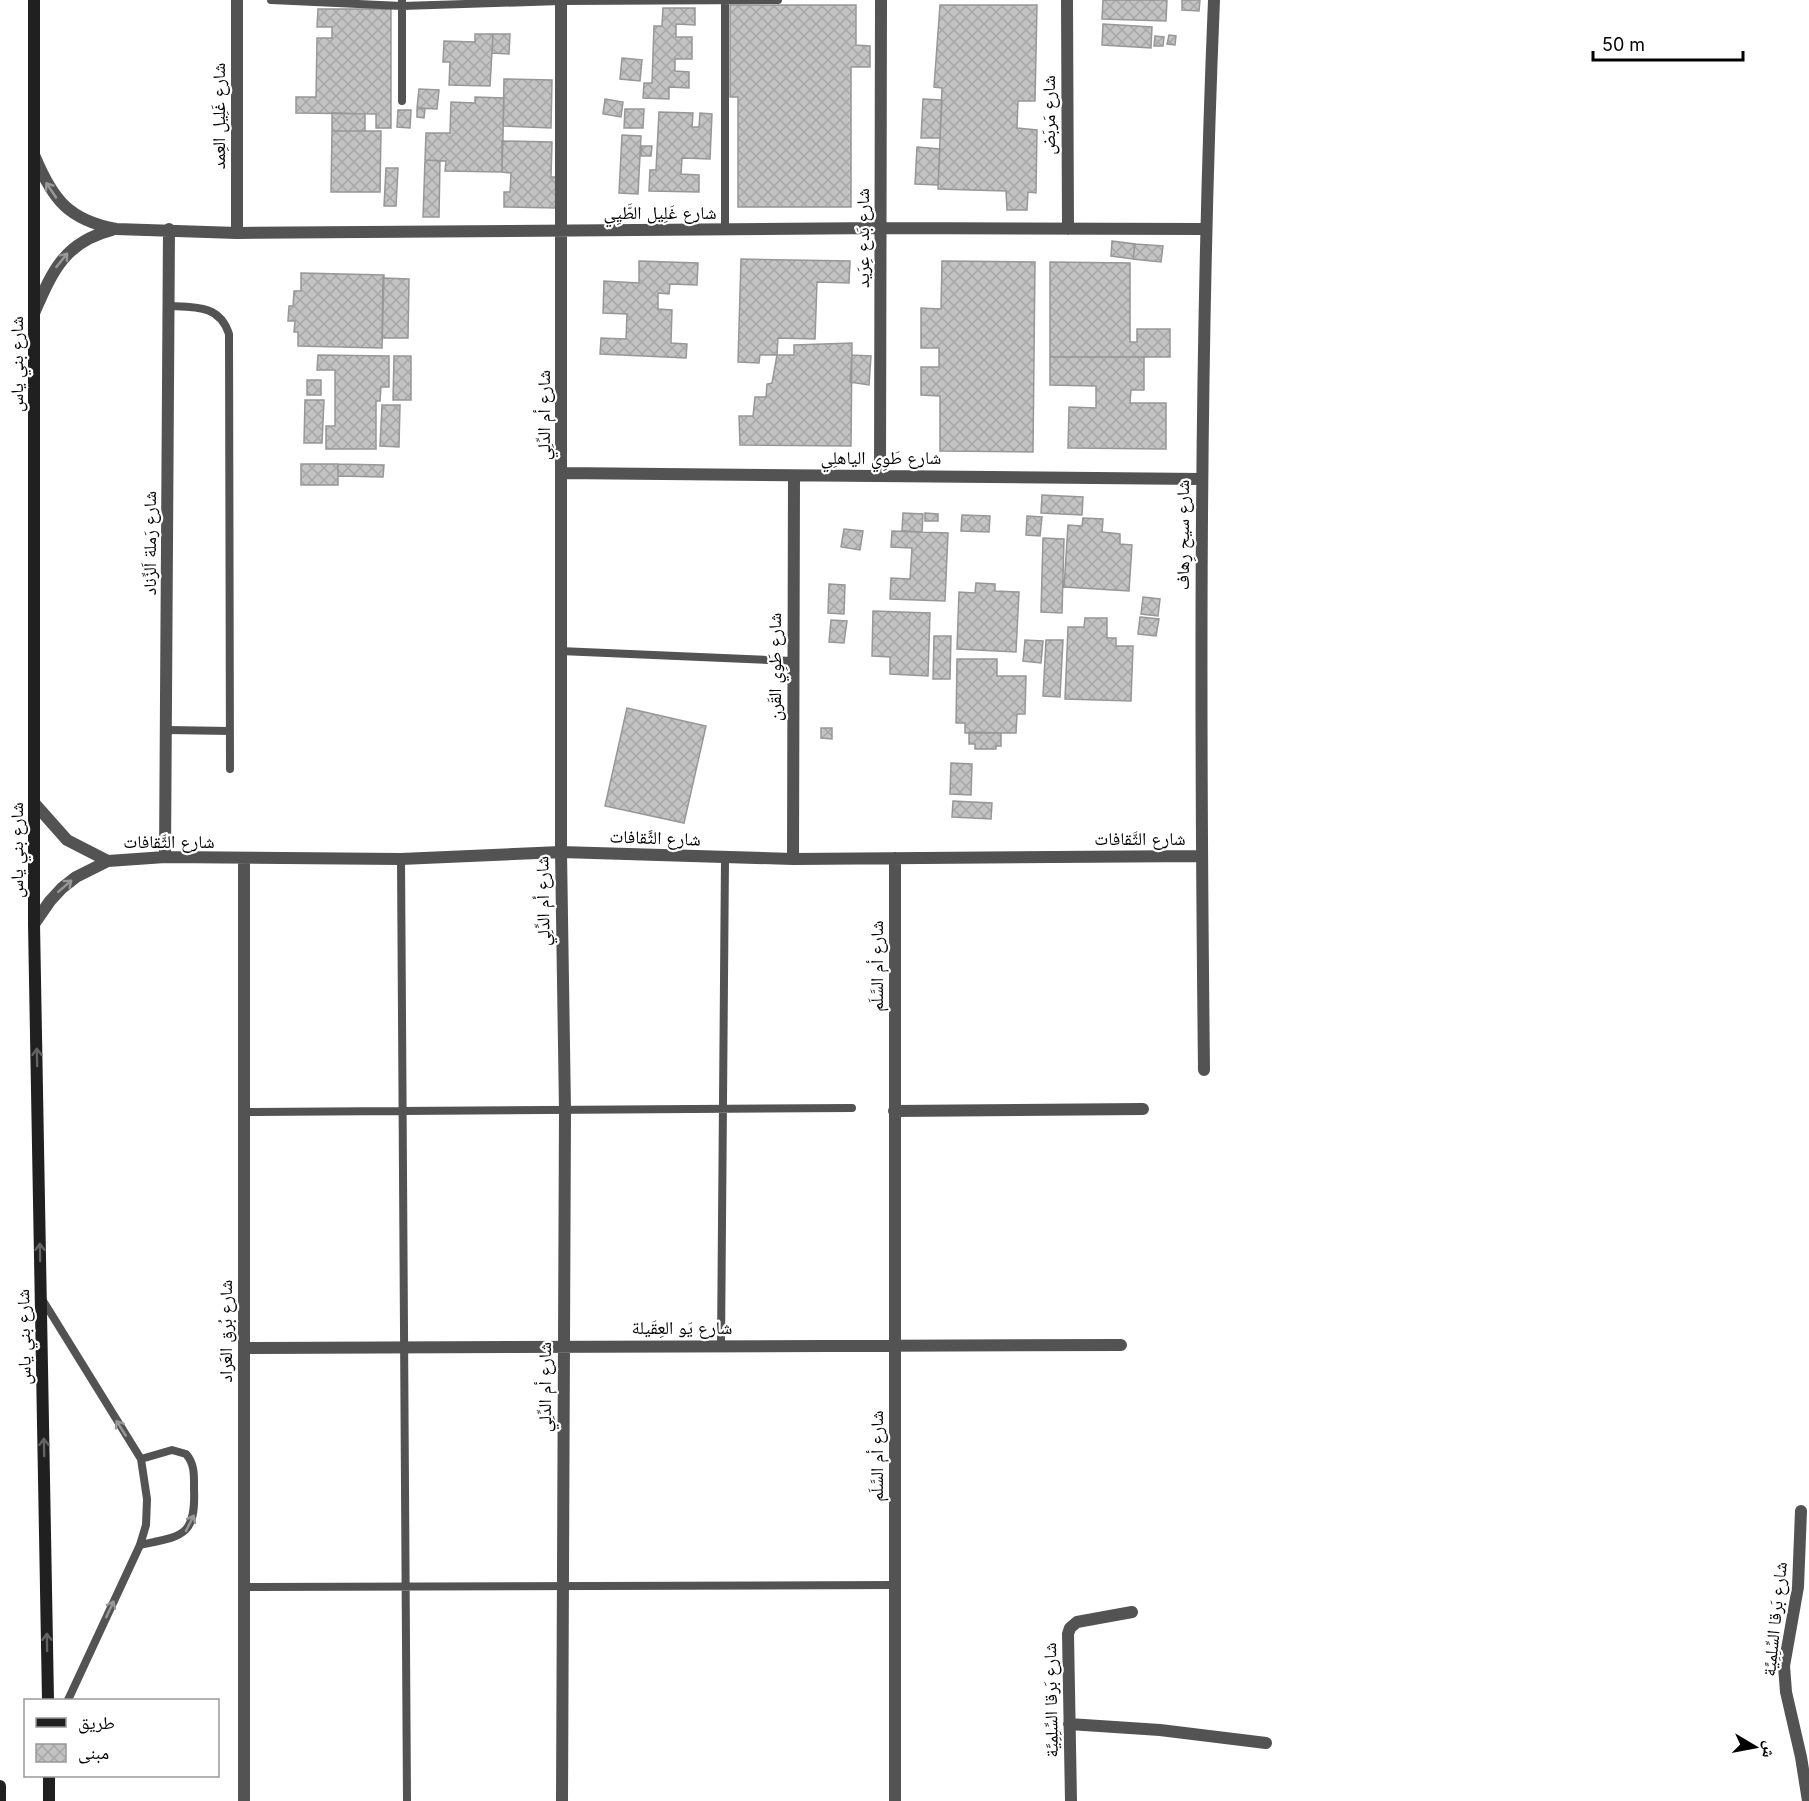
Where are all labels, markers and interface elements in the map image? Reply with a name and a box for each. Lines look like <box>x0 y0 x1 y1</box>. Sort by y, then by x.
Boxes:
scale bar <box>1593 24 1743 62</box>
text: 50 m <box>1602 34 1645 55</box>
street label: شارع غَلِيل العِمد <box>208 63 230 169</box>
street label: شارع مَربَض <box>1038 75 1060 155</box>
one-way arrow <box>45 182 57 199</box>
street label: شارع بَدع عِرَيد <box>852 188 874 288</box>
street label: شارع غَلِيل الطَّيِي <box>603 202 717 228</box>
one-way arrow <box>55 252 68 268</box>
street label: شارع بني ياس <box>6 316 32 412</box>
street label: شارع أم الدِّلِي <box>533 370 559 460</box>
street label: شارع طَوِي الياهلِي <box>821 447 941 473</box>
street label: شارع سيح رِهاف <box>1172 480 1196 590</box>
street label: شارع رَملة اَلزِّناد <box>139 491 161 595</box>
street label: شارع طَوِي القَرن <box>764 613 790 721</box>
street label: شارع بني ياس <box>6 802 32 898</box>
street label: شارع الثَّقافات <box>609 825 701 851</box>
street label: شارع الثَّقافات <box>1094 828 1186 850</box>
street label: شارع الثَّقافات <box>123 831 215 853</box>
street label: شارع أم الدِّلِي <box>531 856 558 946</box>
one-way arrow <box>57 879 72 893</box>
street label: شارع أم السَّلَم <box>866 920 889 1012</box>
one-way arrow <box>31 1048 43 1068</box>
one-way arrow <box>34 1243 46 1263</box>
street label: شارع بُرق العَراد <box>215 1280 237 1382</box>
street label: شارع بني ياس <box>12 1289 39 1385</box>
street label: شارع يَو العِقَيلة <box>632 1317 732 1339</box>
street label: شارع أم الدِّلِي <box>534 1342 560 1432</box>
street label: شارع أم السَّلَم <box>866 1410 889 1502</box>
one-way arrow <box>115 1420 127 1437</box>
one-way arrow <box>38 1438 49 1458</box>
one-way arrow <box>185 1514 197 1532</box>
street label: شارع بَرقا السِّلِمِيَّة <box>1758 1561 1792 1677</box>
one-way arrow <box>105 1601 117 1619</box>
one-way arrow <box>41 1633 53 1653</box>
street label: شارع بَرقا السِّلِمِيَّة <box>1039 1642 1063 1758</box>
legend <box>24 1699 219 1777</box>
text: طريق <box>78 1712 115 1734</box>
north arrow <box>1725 1717 1785 1777</box>
text: ش <box>1758 1740 1781 1760</box>
text: مبنى <box>78 1742 109 1764</box>

